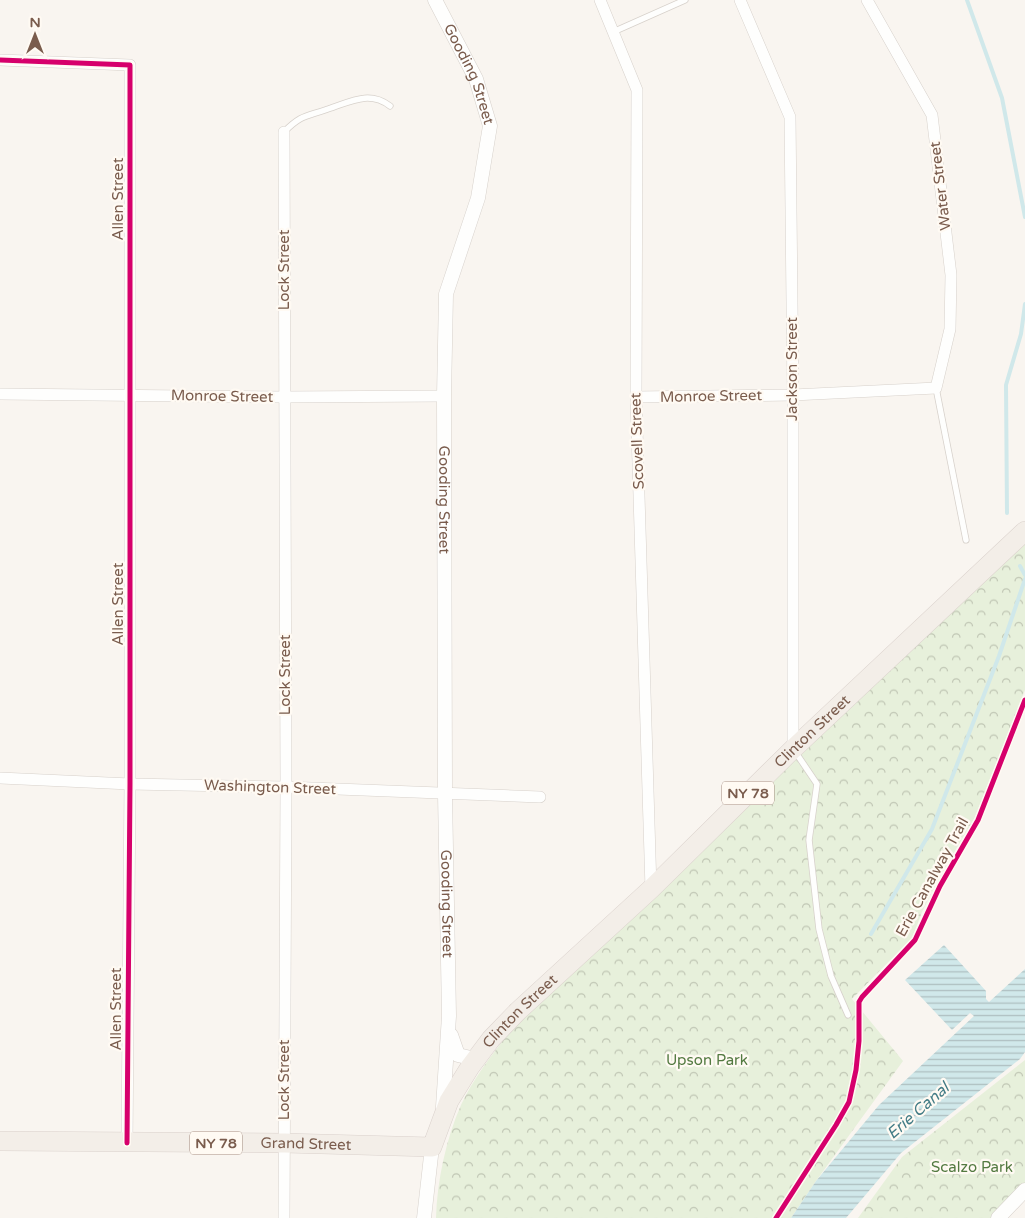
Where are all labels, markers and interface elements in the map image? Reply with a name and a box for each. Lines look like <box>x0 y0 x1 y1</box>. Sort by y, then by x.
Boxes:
north arrow <box>10 10 60 60</box>
text: N <box>29 14 41 31</box>
street label: Gooding Street <box>440 21 498 127</box>
street label: Water Street <box>926 140 954 231</box>
street label: Allen Street <box>109 157 127 240</box>
street label: Lock Street <box>275 229 293 310</box>
street label: Jackson Street <box>783 317 801 421</box>
street label: Monroe Street <box>171 386 274 406</box>
street label: Monroe Street <box>660 386 763 406</box>
street label: Scovell Street <box>626 392 648 490</box>
street label: Gooding Street <box>435 446 453 554</box>
street label: Allen Street <box>109 562 127 645</box>
street label: Lock Street <box>276 634 294 715</box>
street label: Clinton Street <box>771 691 854 771</box>
street label: Washington Street <box>204 776 337 798</box>
road number: NY 78 <box>722 781 774 804</box>
street label: Erie Canalway Trail <box>892 814 972 940</box>
street label: Gooding Street <box>437 849 457 958</box>
street label: Allen Street <box>107 967 125 1050</box>
street label: Clinton Street <box>478 970 561 1052</box>
street label: Lock Street <box>275 1039 293 1120</box>
park label: Upson Park <box>666 1051 748 1069</box>
water label: Erie Canal <box>883 1077 955 1144</box>
road number: NY 78 <box>190 1132 242 1154</box>
street label: Grand Street <box>260 1134 352 1154</box>
park label: Scalzo Park <box>931 1158 1013 1176</box>

